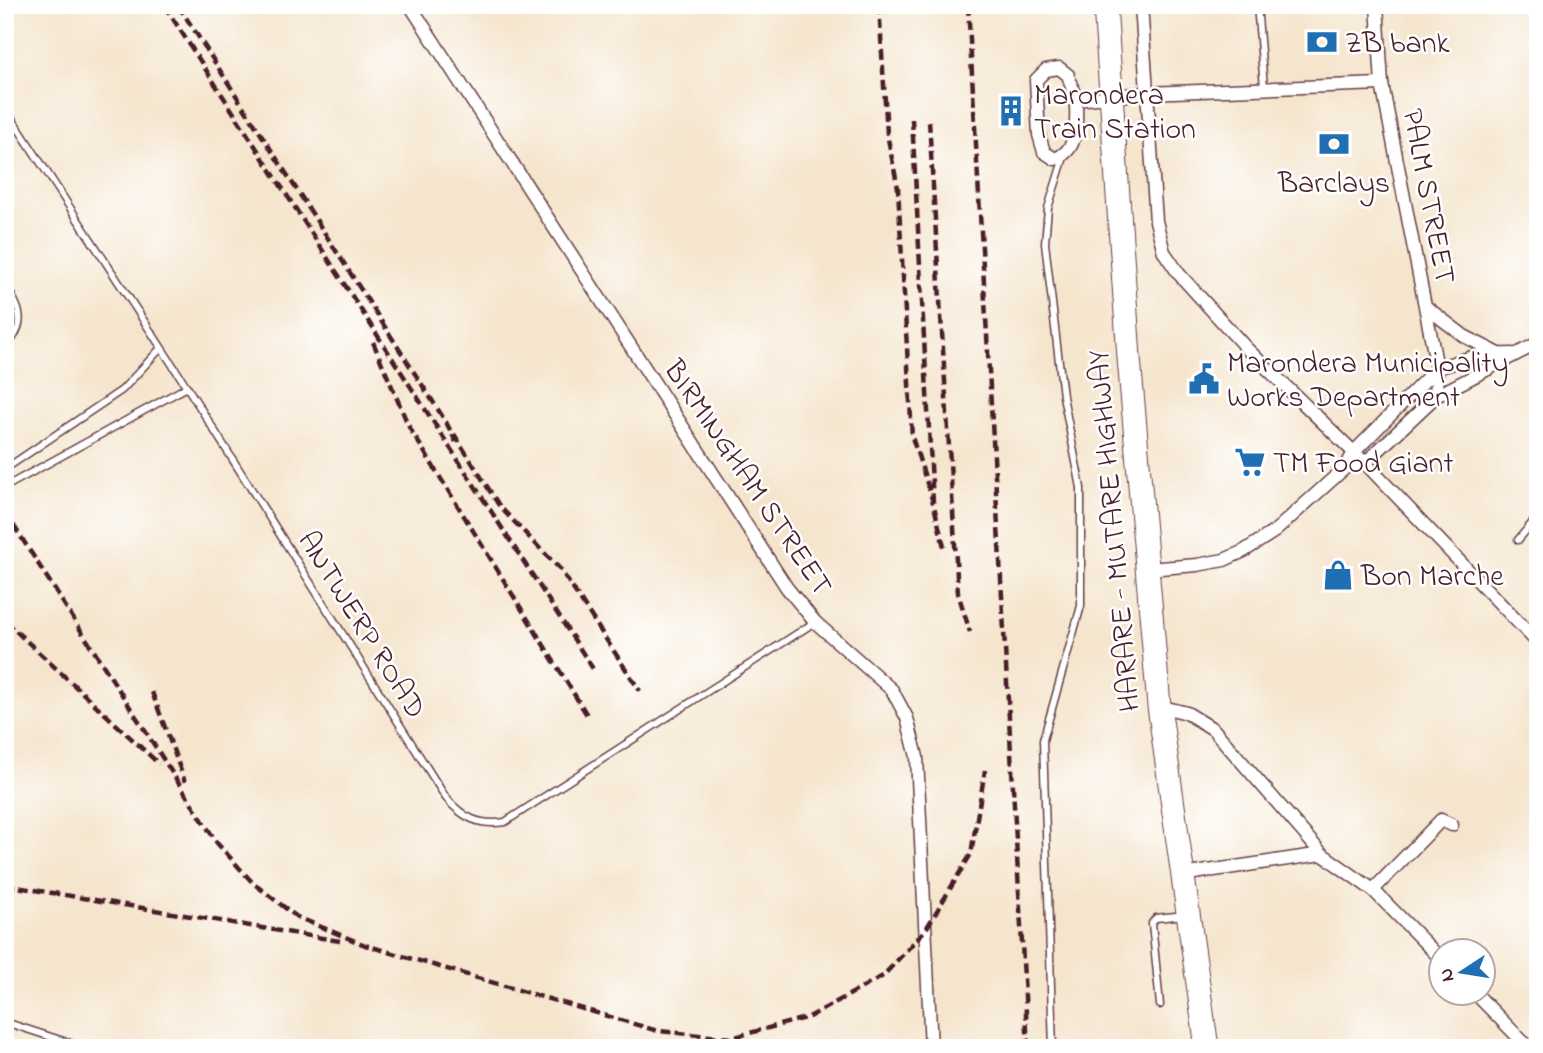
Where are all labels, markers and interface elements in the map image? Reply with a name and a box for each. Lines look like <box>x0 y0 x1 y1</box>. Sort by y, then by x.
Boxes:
place label: ZB bank <box>1345 23 1451 67</box>
bank icon: ZB bank <box>1305 25 1339 59</box>
place label: Marondera Train Station <box>1034 75 1196 153</box>
building icon: Marondera Train Station <box>994 94 1028 128</box>
street label: PALM STREET <box>1389 105 1466 288</box>
bank icon: Barclays <box>1317 127 1351 161</box>
place label: Barclays <box>1277 163 1390 207</box>
place label: Marondera Municipality Works Department <box>1227 343 1508 421</box>
street label: HARARE - MUTARE HIGHWAY <box>1078 348 1154 714</box>
street label: BIRMINGHAM STREET <box>650 351 842 606</box>
public building icon: Marondera Municipality Works Department <box>1187 362 1221 396</box>
place label: TM Food Giant <box>1273 443 1453 487</box>
supermarket icon: TM Food Giant <box>1233 445 1267 479</box>
street label: ANTWERP ROAD <box>285 523 436 728</box>
place label: Bon Marche <box>1360 556 1504 600</box>
shop icon: Bon Marche <box>1321 558 1355 592</box>
north arrow <box>1428 937 1498 1007</box>
text: N <box>1433 966 1462 984</box>

